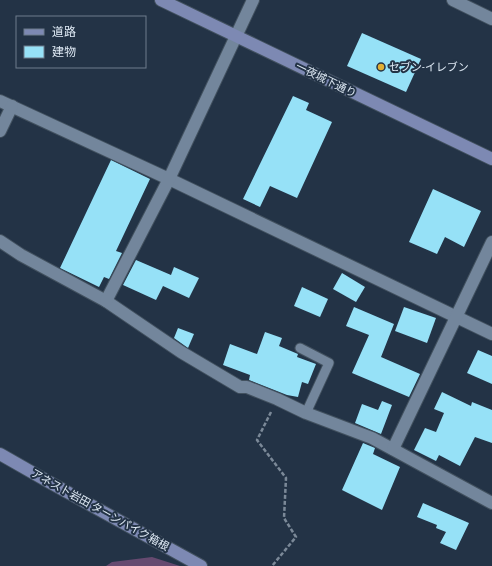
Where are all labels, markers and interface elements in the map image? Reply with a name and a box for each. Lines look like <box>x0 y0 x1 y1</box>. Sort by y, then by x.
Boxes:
legend <box>16 16 146 68</box>
text: 道路 <box>52 25 76 39</box>
text: 建物 <box>52 45 76 59</box>
street label: 一夜城下通り <box>293 60 359 100</box>
place label: セブン-イレブン <box>389 61 469 74</box>
marker: セブン-イレブン <box>376 62 386 72</box>
street label: アネスト岩田 ターンパイク箱根 <box>29 467 171 553</box>

